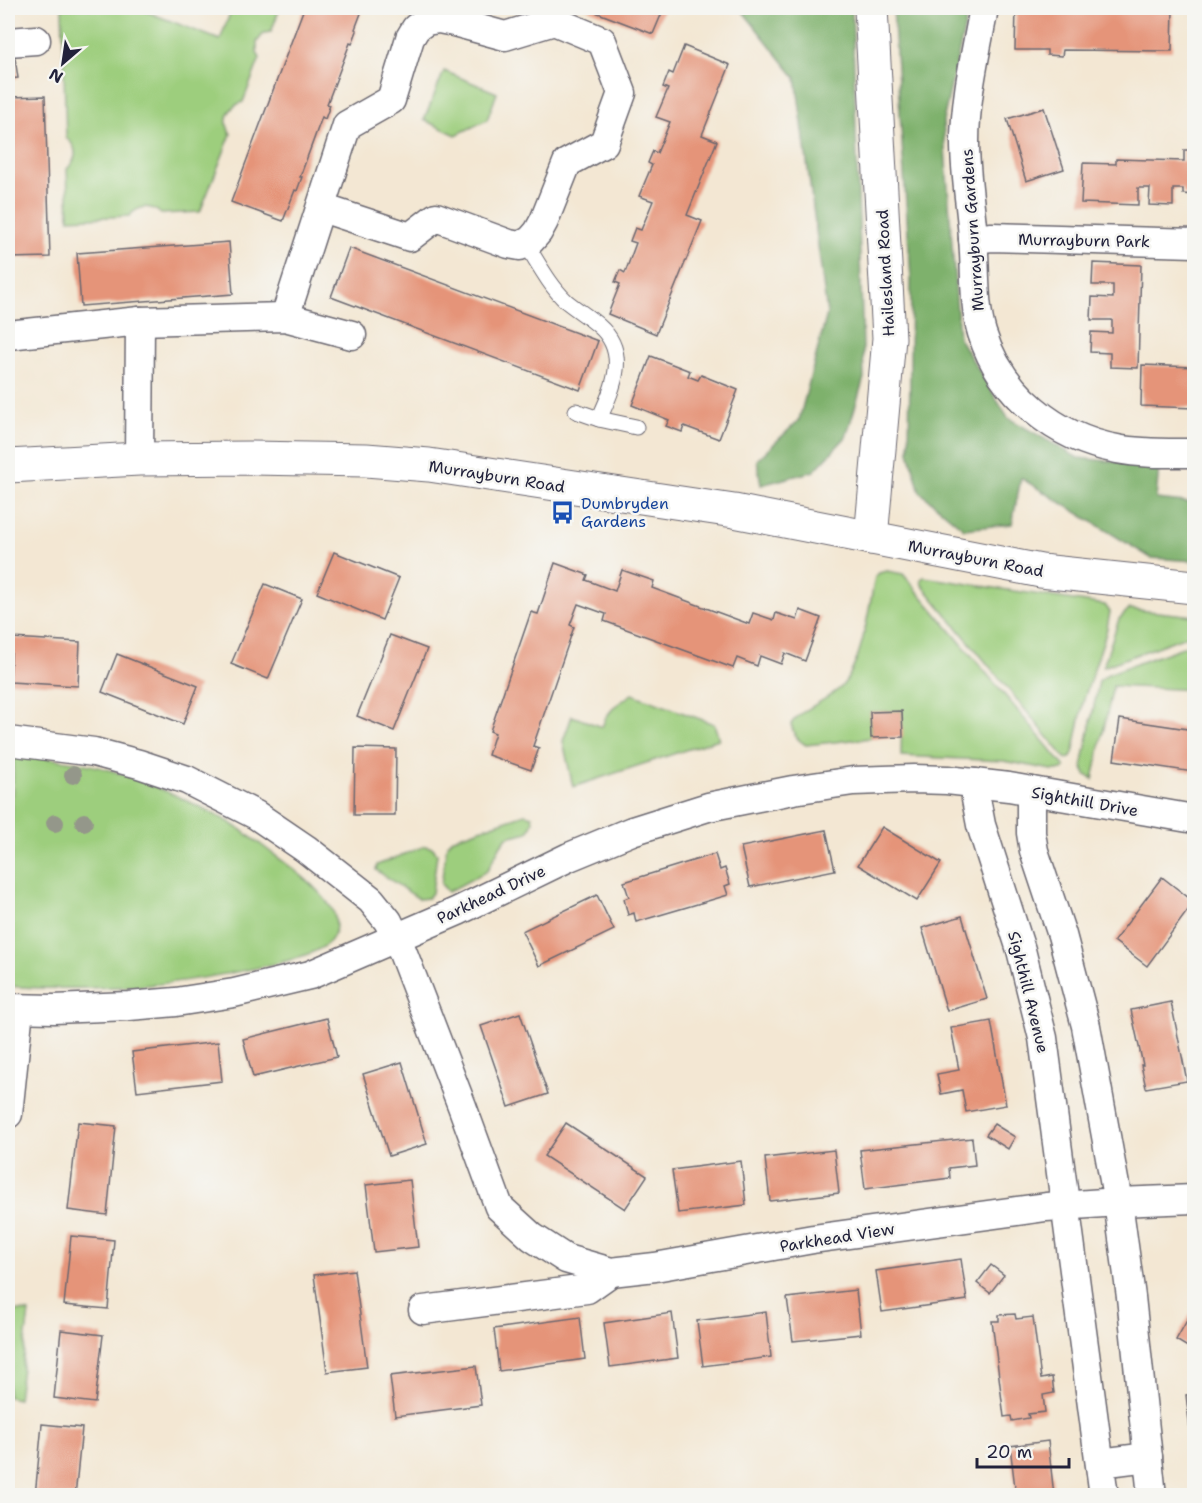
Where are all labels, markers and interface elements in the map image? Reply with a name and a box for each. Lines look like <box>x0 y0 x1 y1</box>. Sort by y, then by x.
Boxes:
north arrow <box>33 33 93 93</box>
text: N <box>45 63 67 88</box>
street label: Murrayburn Gardens <box>956 148 989 312</box>
street label: Hailesland Road <box>872 209 899 337</box>
street label: Murrayburn Park <box>1018 229 1150 252</box>
street label: Murrayburn Road <box>427 455 567 498</box>
place label: Dumbryden Gardens <box>581 493 669 532</box>
bus stop icon: Dumbryden Gardens <box>550 499 576 525</box>
street label: Murrayburn Road <box>906 535 1046 582</box>
street label: Sighthill Drive <box>1030 782 1140 821</box>
street label: Parkhead Drive <box>434 860 549 929</box>
street label: Sighthill Avenue <box>1003 929 1054 1055</box>
street label: Parkhead View <box>778 1218 896 1257</box>
scale bar <box>977 1431 1068 1469</box>
text: 20 m <box>986 1440 1032 1464</box>

